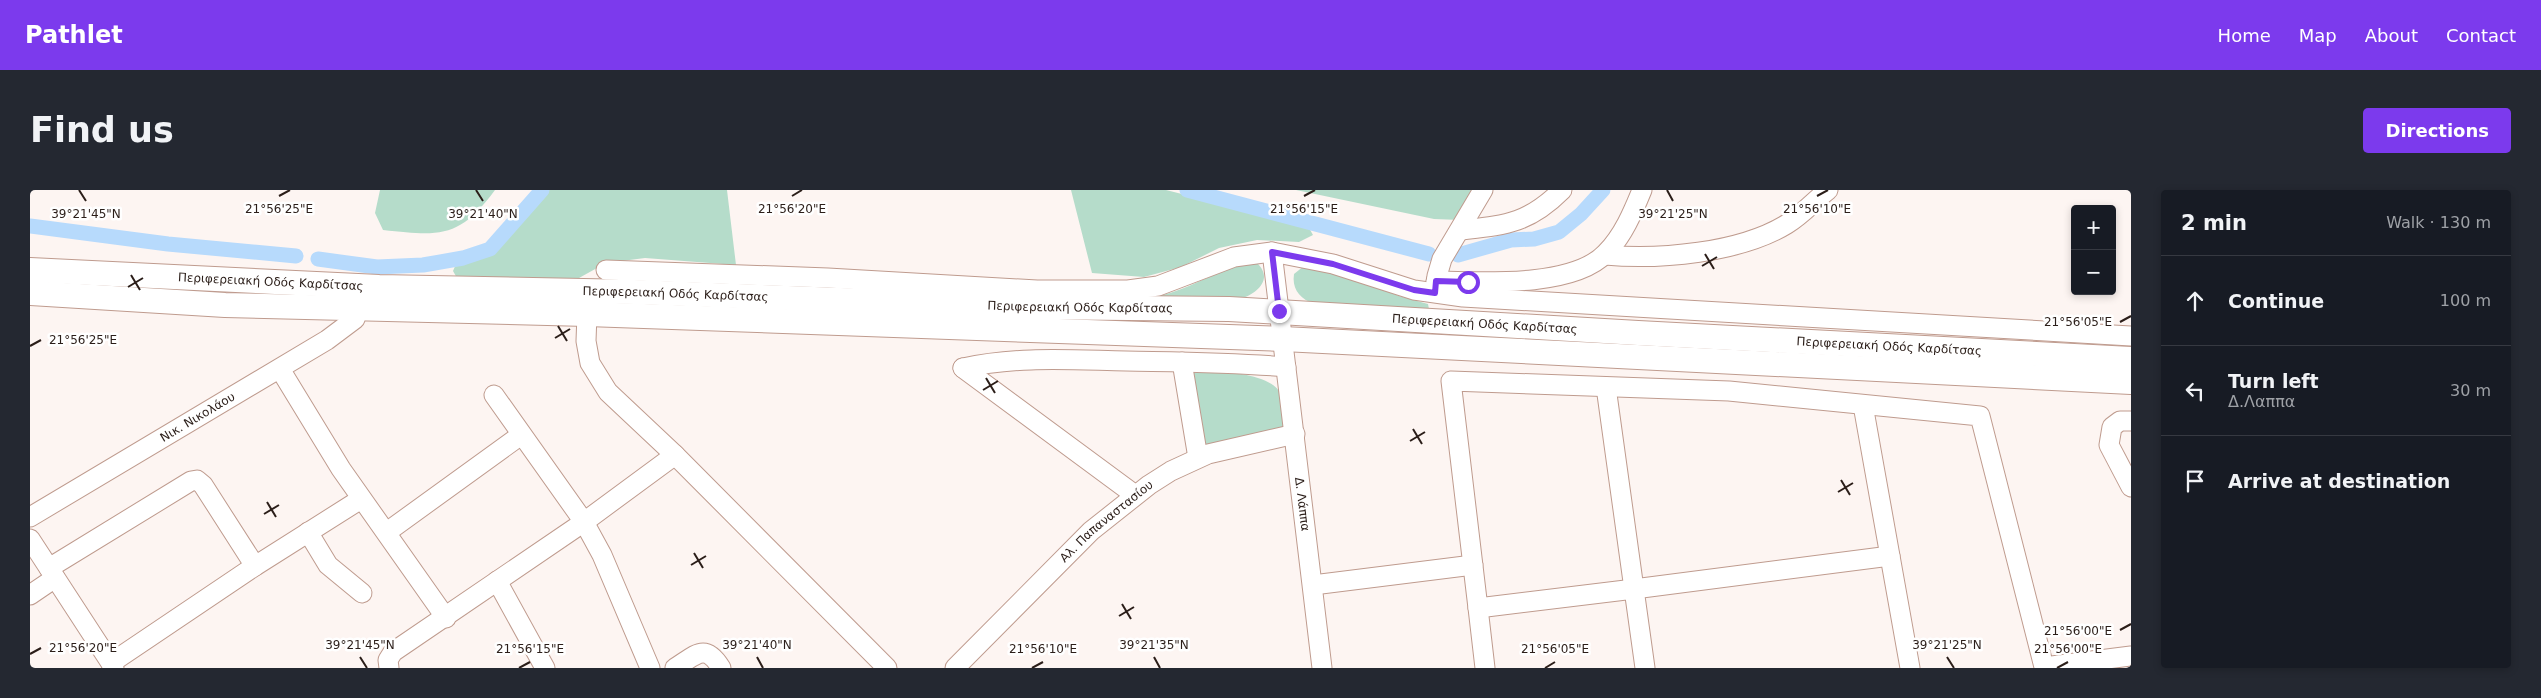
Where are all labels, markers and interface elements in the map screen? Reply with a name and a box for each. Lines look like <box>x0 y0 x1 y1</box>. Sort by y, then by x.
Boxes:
text: Pathlet <box>25 21 123 49</box>
text: Home <box>2218 25 2271 46</box>
text: Map <box>2299 25 2337 46</box>
text: About <box>2365 25 2418 46</box>
text: Contact <box>2446 25 2516 46</box>
button: Directions <box>2363 108 2511 153</box>
text: Find us <box>30 110 174 150</box>
text: 21°56'25"E <box>245 202 313 216</box>
text: 21°56'20"E <box>758 202 826 216</box>
text: 21°56'15"E <box>1270 202 1338 216</box>
text: 21°56'10"E <box>1783 202 1851 216</box>
map controls <box>2071 205 2116 295</box>
button: + <box>2071 205 2116 250</box>
text: 39°21'45"N <box>51 207 121 221</box>
text: 39°21'40"N <box>448 207 518 221</box>
text: 39°21'25"N <box>1638 207 1708 221</box>
text: 2 min <box>2181 211 2247 235</box>
text: Walk · 130 m <box>2386 213 2491 232</box>
button: − <box>2071 250 2116 295</box>
street label: Περιφερειακή Οδός Καρδίτσας <box>178 270 364 293</box>
route start <box>1457 271 1480 294</box>
street label: Περιφερειακή Οδός Καρδίτσας <box>582 284 769 304</box>
icon: ahead <box>2181 287 2209 315</box>
text: Continue <box>2228 290 2324 312</box>
text: 100 m <box>2440 291 2491 310</box>
street label: Περιφερειακή Οδός Καρδίτσας <box>987 298 1173 315</box>
route end <box>1268 300 1291 323</box>
street label: Περιφερειακή Οδός Καρδίτσας <box>1392 312 1578 336</box>
text: 21°56'05"E <box>2044 315 2112 329</box>
text: 21°56'25"E <box>49 333 117 347</box>
street label: Περιφερειακή Οδός Καρδίτσας <box>1796 334 1982 358</box>
text: Turn left <box>2228 370 2319 392</box>
icon: left <box>2181 377 2209 405</box>
text: 30 m <box>2450 381 2491 400</box>
street label: Νικ. Νικολάου <box>158 389 237 445</box>
text: Δ.Λαππα <box>2228 392 2295 411</box>
icon: arrive <box>2181 467 2209 495</box>
text: Arrive at destination <box>2228 470 2450 492</box>
street label: Δ. Λάππα <box>1292 476 1313 532</box>
street label: Αλ. Παπαναστασίου <box>1057 478 1156 565</box>
text: 21°56'00"E <box>2044 624 2112 638</box>
text: 39°21'45"N <box>325 638 395 652</box>
text: 39°21'40"N <box>722 638 792 652</box>
text: 39°21'35"N <box>1119 638 1189 652</box>
text: 39°21'25"N <box>1912 638 1982 652</box>
text: 21°56'20"E <box>49 641 117 655</box>
text: 21°56'15"E <box>496 642 564 656</box>
text: 21°56'10"E <box>1009 642 1077 656</box>
text: 21°56'05"E <box>1521 642 1589 656</box>
text: 21°56'00"E <box>2034 642 2102 656</box>

